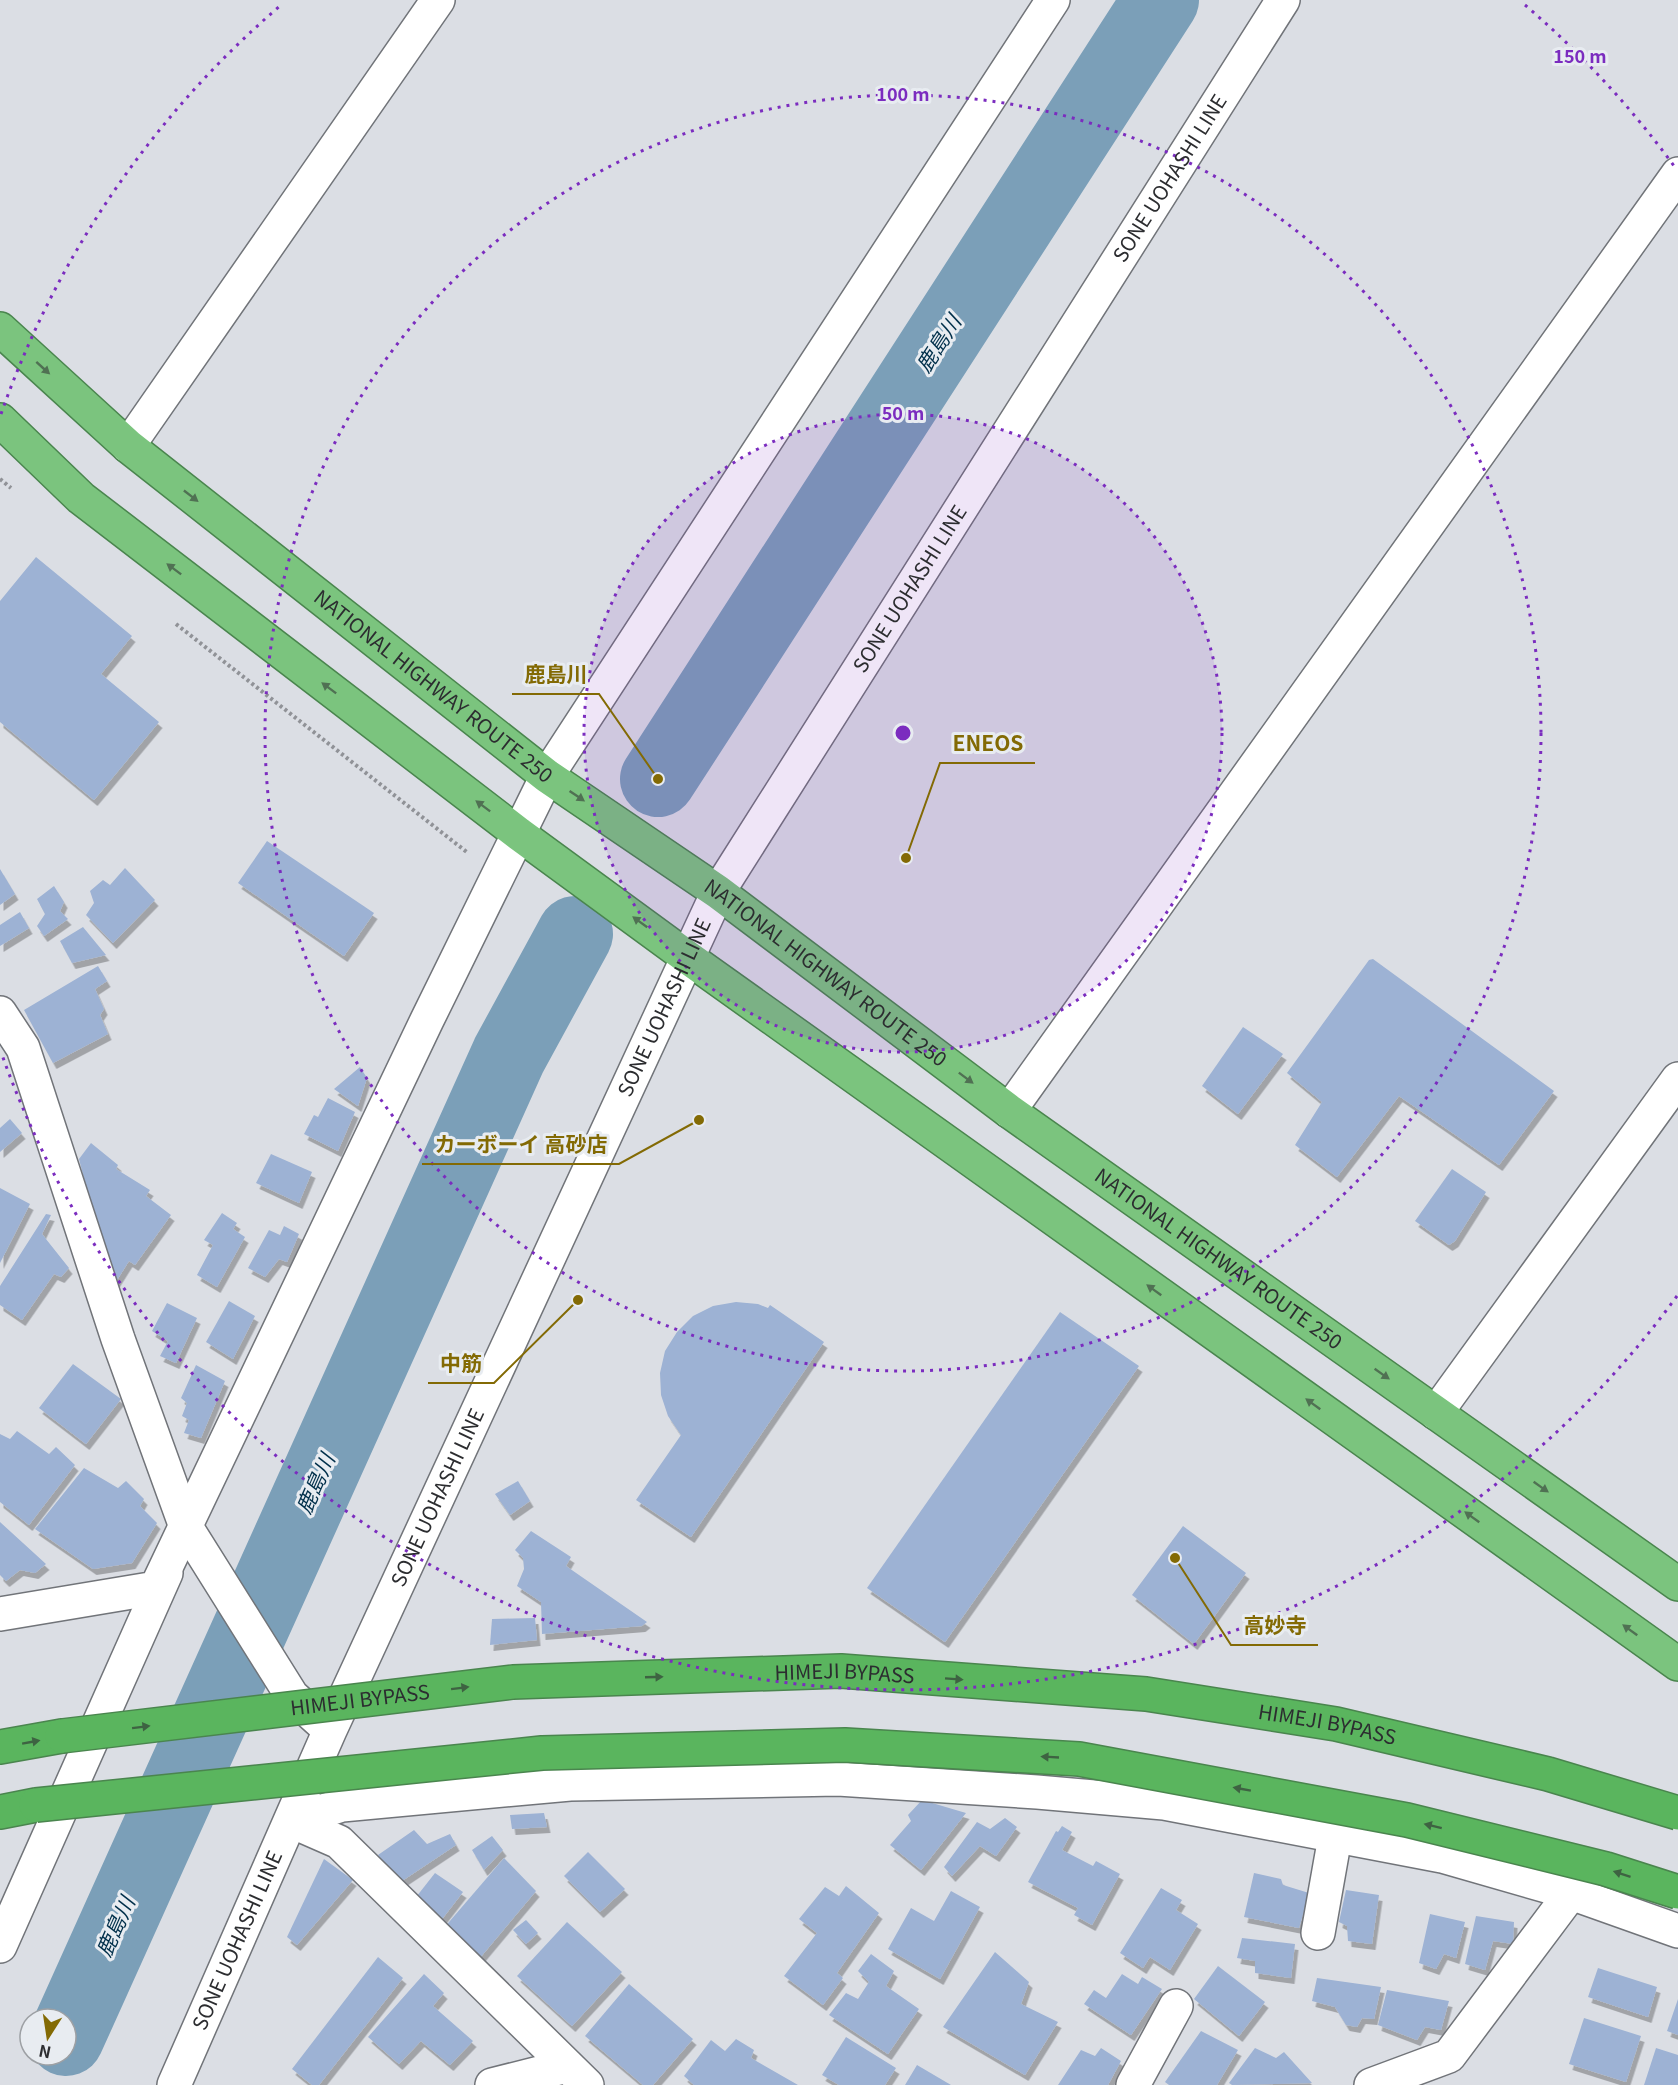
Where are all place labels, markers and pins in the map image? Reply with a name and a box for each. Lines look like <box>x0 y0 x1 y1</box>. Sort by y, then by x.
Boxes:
callout: 鹿島川 <box>512 655 599 694</box>
centre of rings <box>893 723 913 743</box>
callout: ENEOS <box>940 724 1035 763</box>
callout: カーボーイ 高砂店 <box>422 1125 619 1164</box>
callout: 中筋 <box>428 1344 494 1383</box>
callout: 高妙寺 <box>1231 1606 1318 1645</box>

